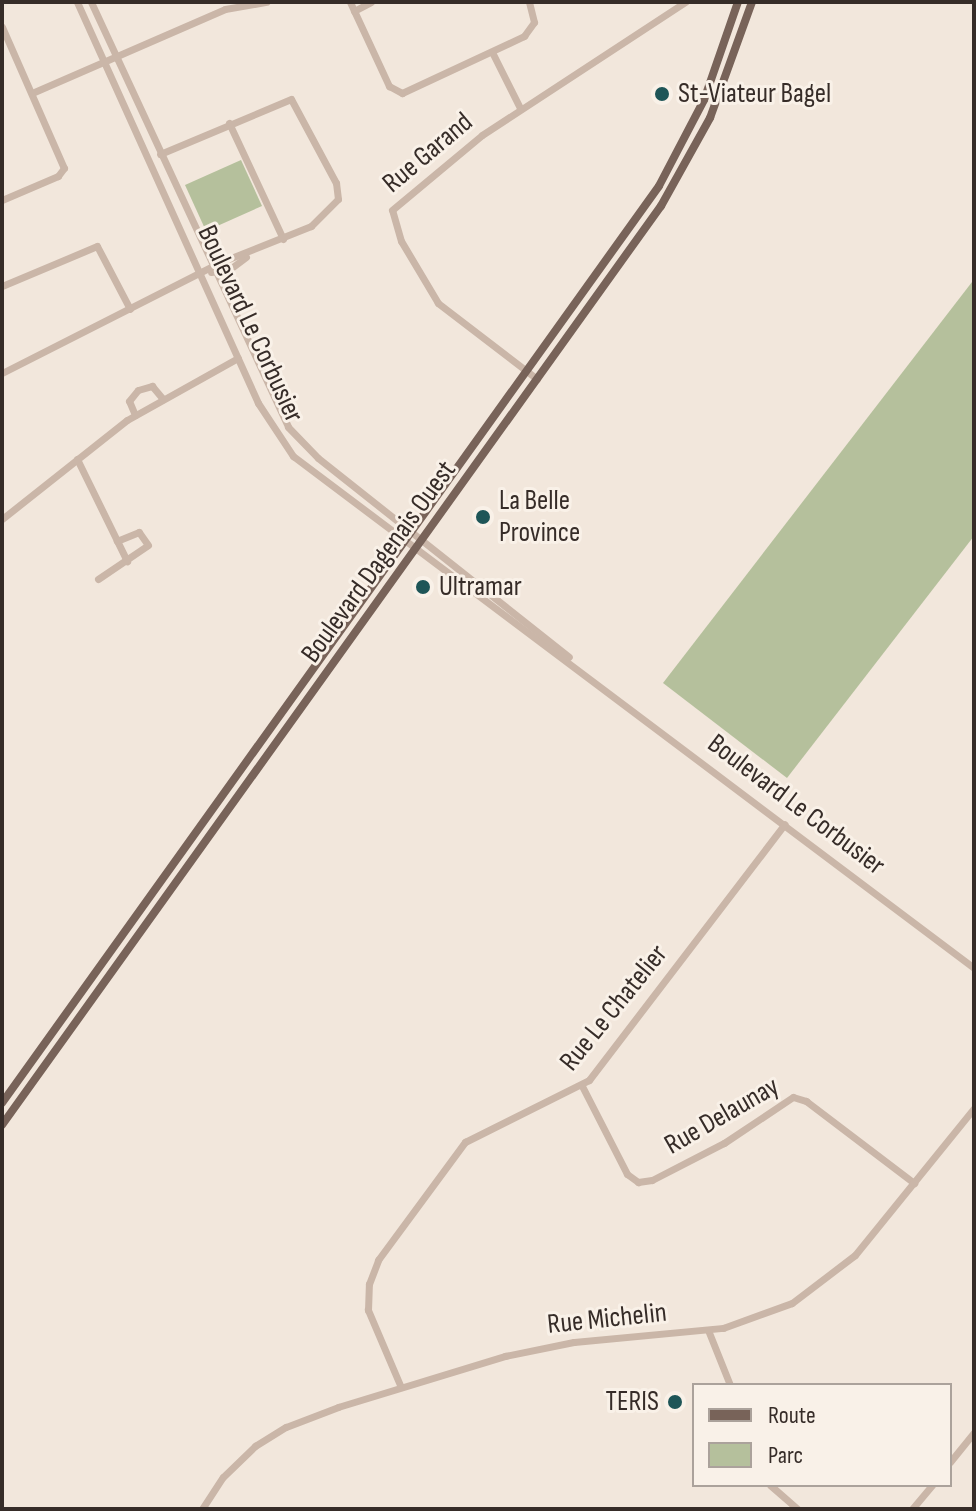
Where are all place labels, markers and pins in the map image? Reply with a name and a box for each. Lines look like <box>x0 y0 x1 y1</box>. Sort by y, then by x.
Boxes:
place label: St-Viateur Bagel <box>678 77 831 111</box>
marker: St-Viateur Bagel <box>653 85 671 103</box>
place label: La Belle Province <box>499 484 580 550</box>
marker: La Belle Province <box>474 508 492 526</box>
place label: Ultramar <box>439 570 522 604</box>
marker: Ultramar <box>414 578 432 596</box>
place label: TERIS <box>606 1385 659 1419</box>
marker: TERIS <box>666 1393 684 1411</box>

